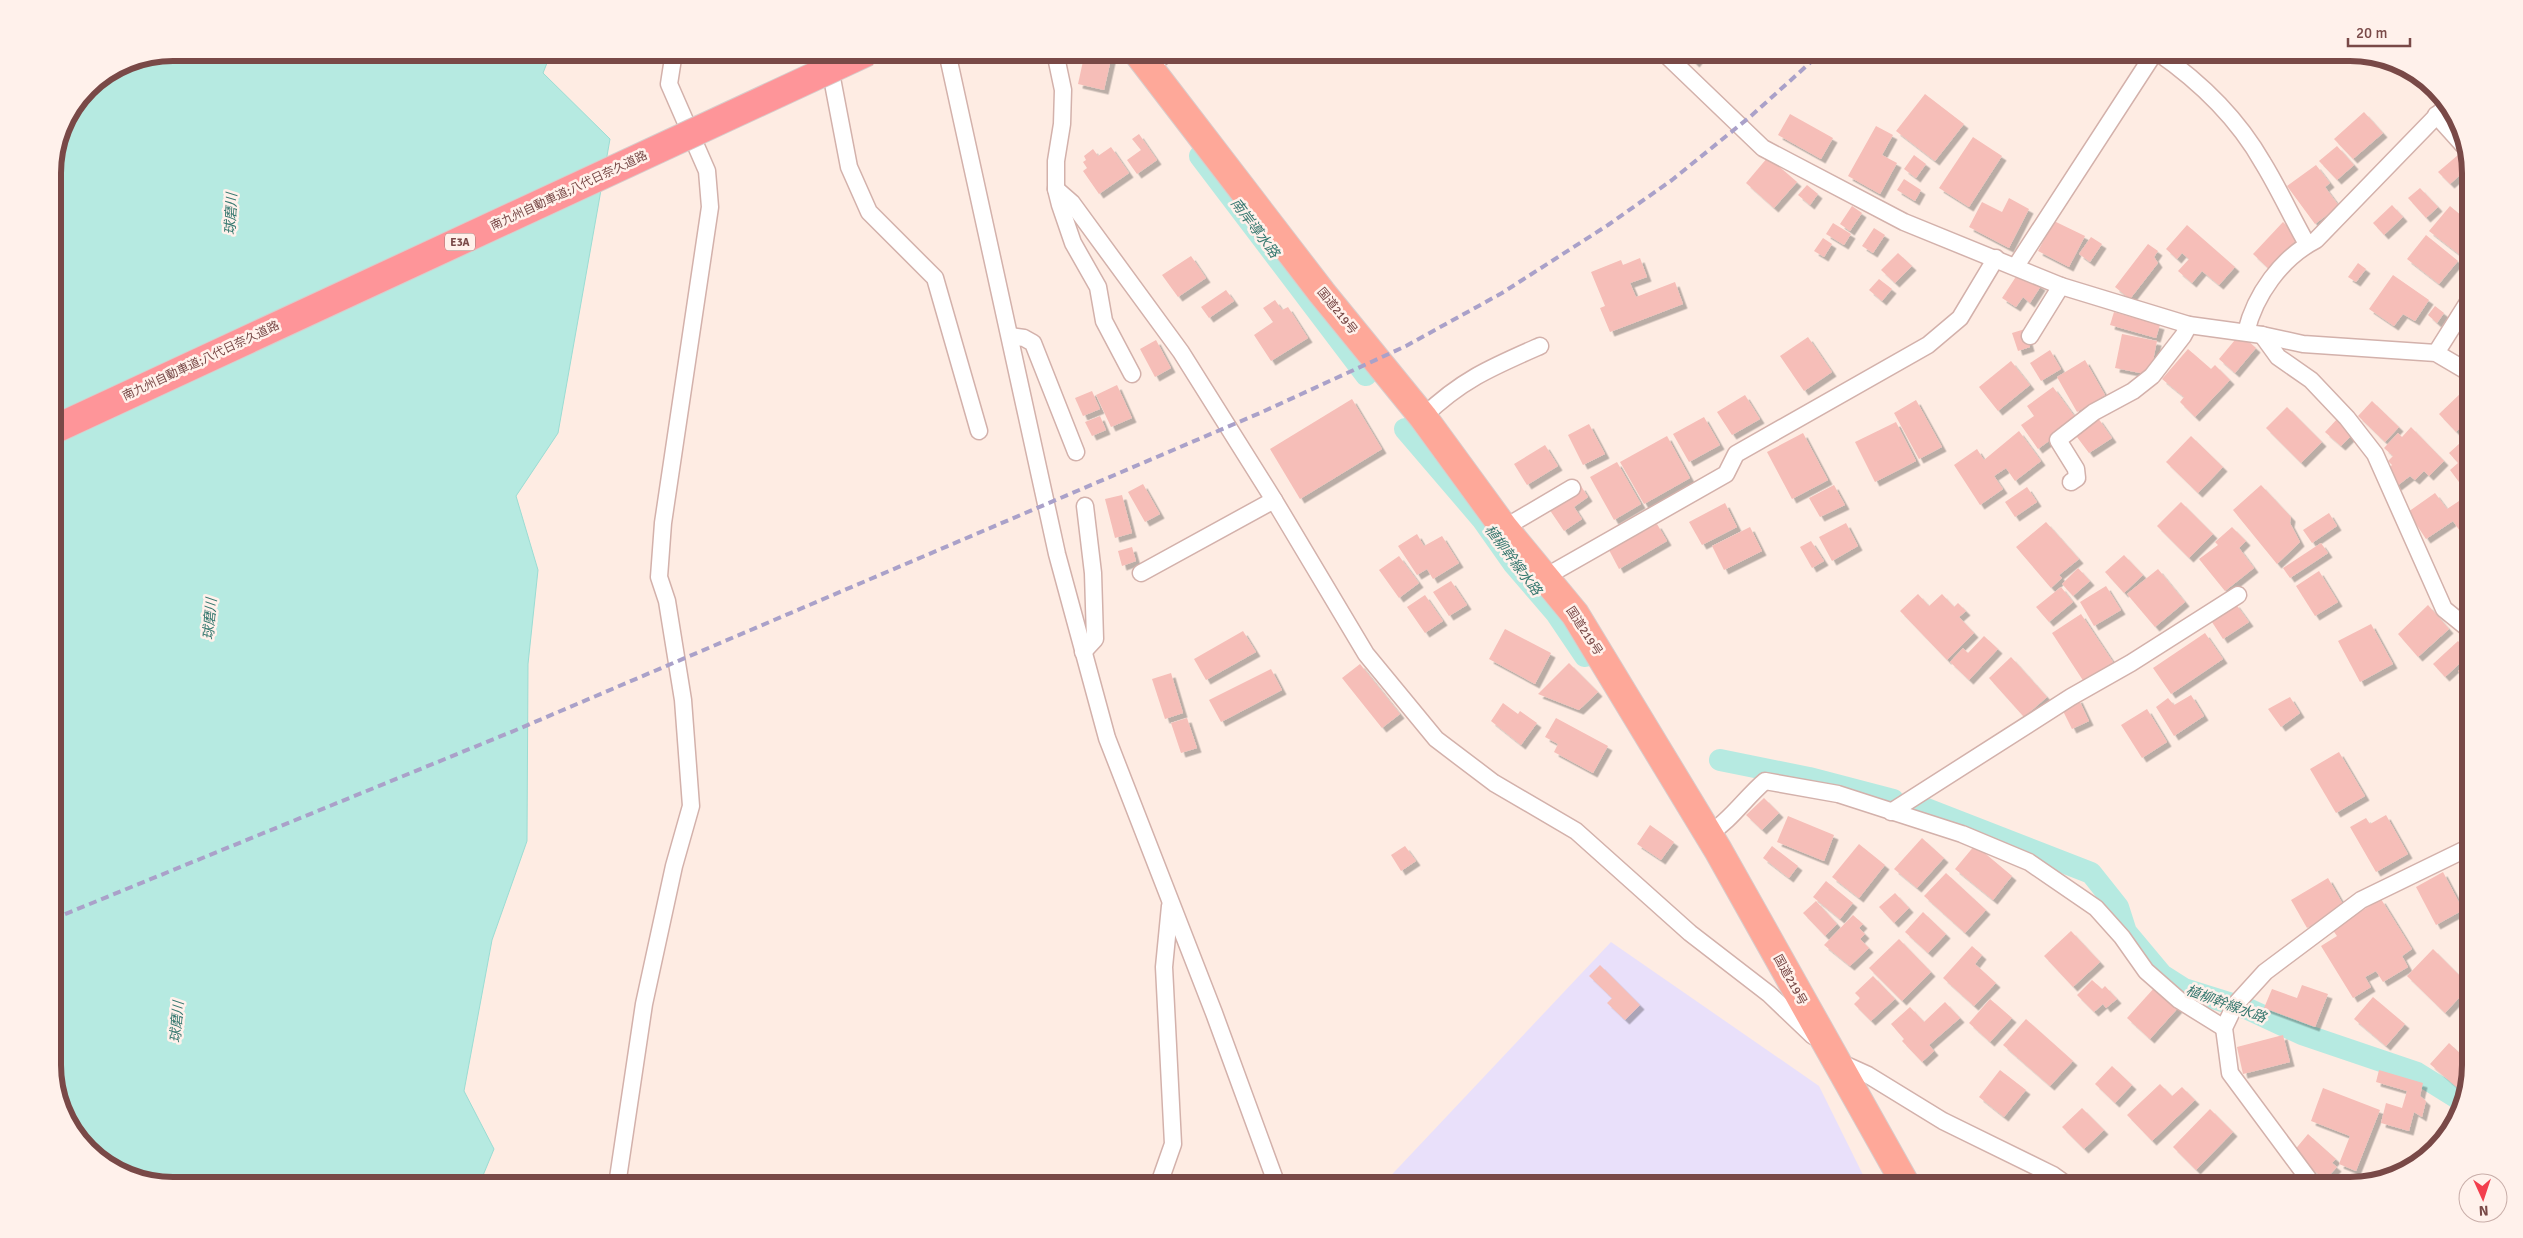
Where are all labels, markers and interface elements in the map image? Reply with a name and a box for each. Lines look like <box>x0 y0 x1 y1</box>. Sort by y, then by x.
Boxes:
scale bar <box>2348 15 2410 47</box>
text: 20 m <box>2356 24 2387 42</box>
street label: 南九州自動車道;八代日奈久道路 <box>488 148 650 234</box>
water label: 球磨川 <box>221 191 241 235</box>
water label: 南岸導水路 <box>1227 195 1283 262</box>
road number: E3A <box>445 233 475 250</box>
street label: 国道219号 <box>1314 285 1360 337</box>
street label: 南九州自動車道;八代日奈久道路 <box>120 318 282 404</box>
water label: 植柳幹線水路 <box>1481 521 1546 599</box>
water label: 球磨川 <box>200 595 220 641</box>
street label: 国道219号 <box>1563 604 1605 658</box>
street label: 国道219号 <box>1770 952 1810 1008</box>
water label: 植柳幹線水路 <box>2184 982 2269 1027</box>
water label: 球磨川 <box>167 998 187 1044</box>
north arrow <box>2458 1173 2508 1223</box>
text: N <box>2478 1202 2489 1219</box>

